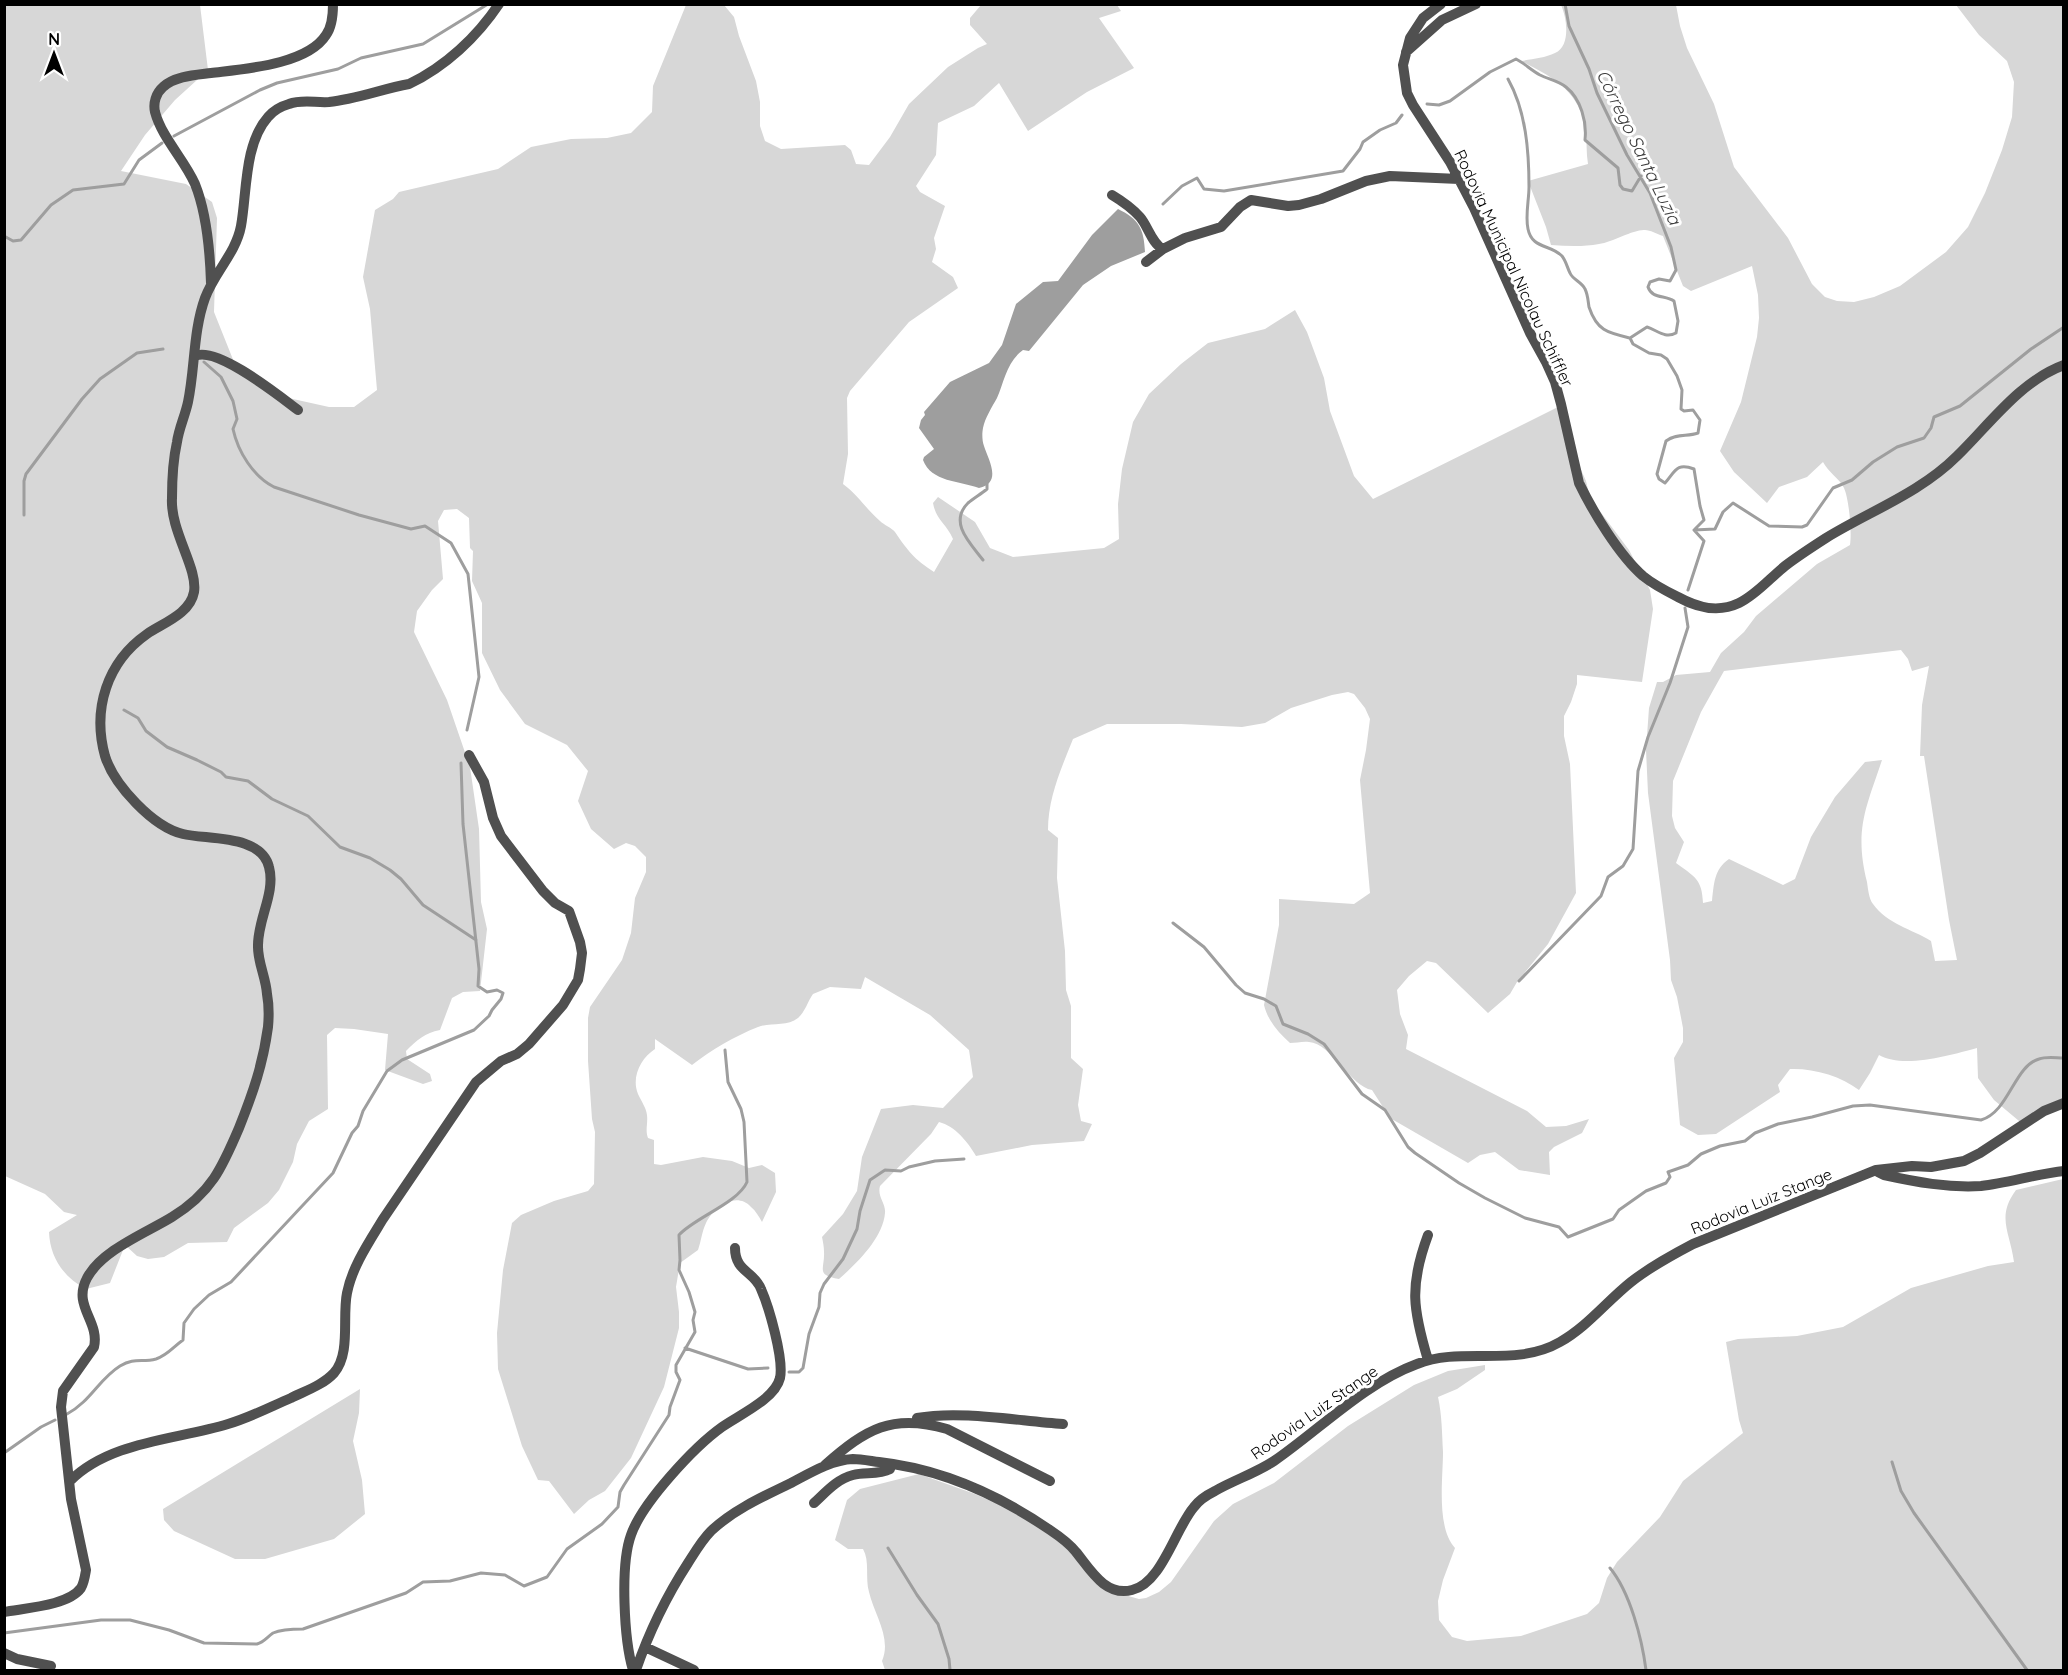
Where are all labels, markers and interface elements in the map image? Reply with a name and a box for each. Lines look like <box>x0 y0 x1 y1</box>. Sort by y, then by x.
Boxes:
north arrow <box>24 24 84 84</box>
text: N <box>48 29 60 49</box>
water label: Córrego Santa Luzia <box>1592 66 1687 229</box>
street label: Rodovia Municipal Nicolau Schiffler <box>1450 146 1578 390</box>
street label: Rodovia Luiz Stange <box>1687 1164 1835 1238</box>
street label: Rodovia Luiz Stange <box>1247 1361 1381 1463</box>

